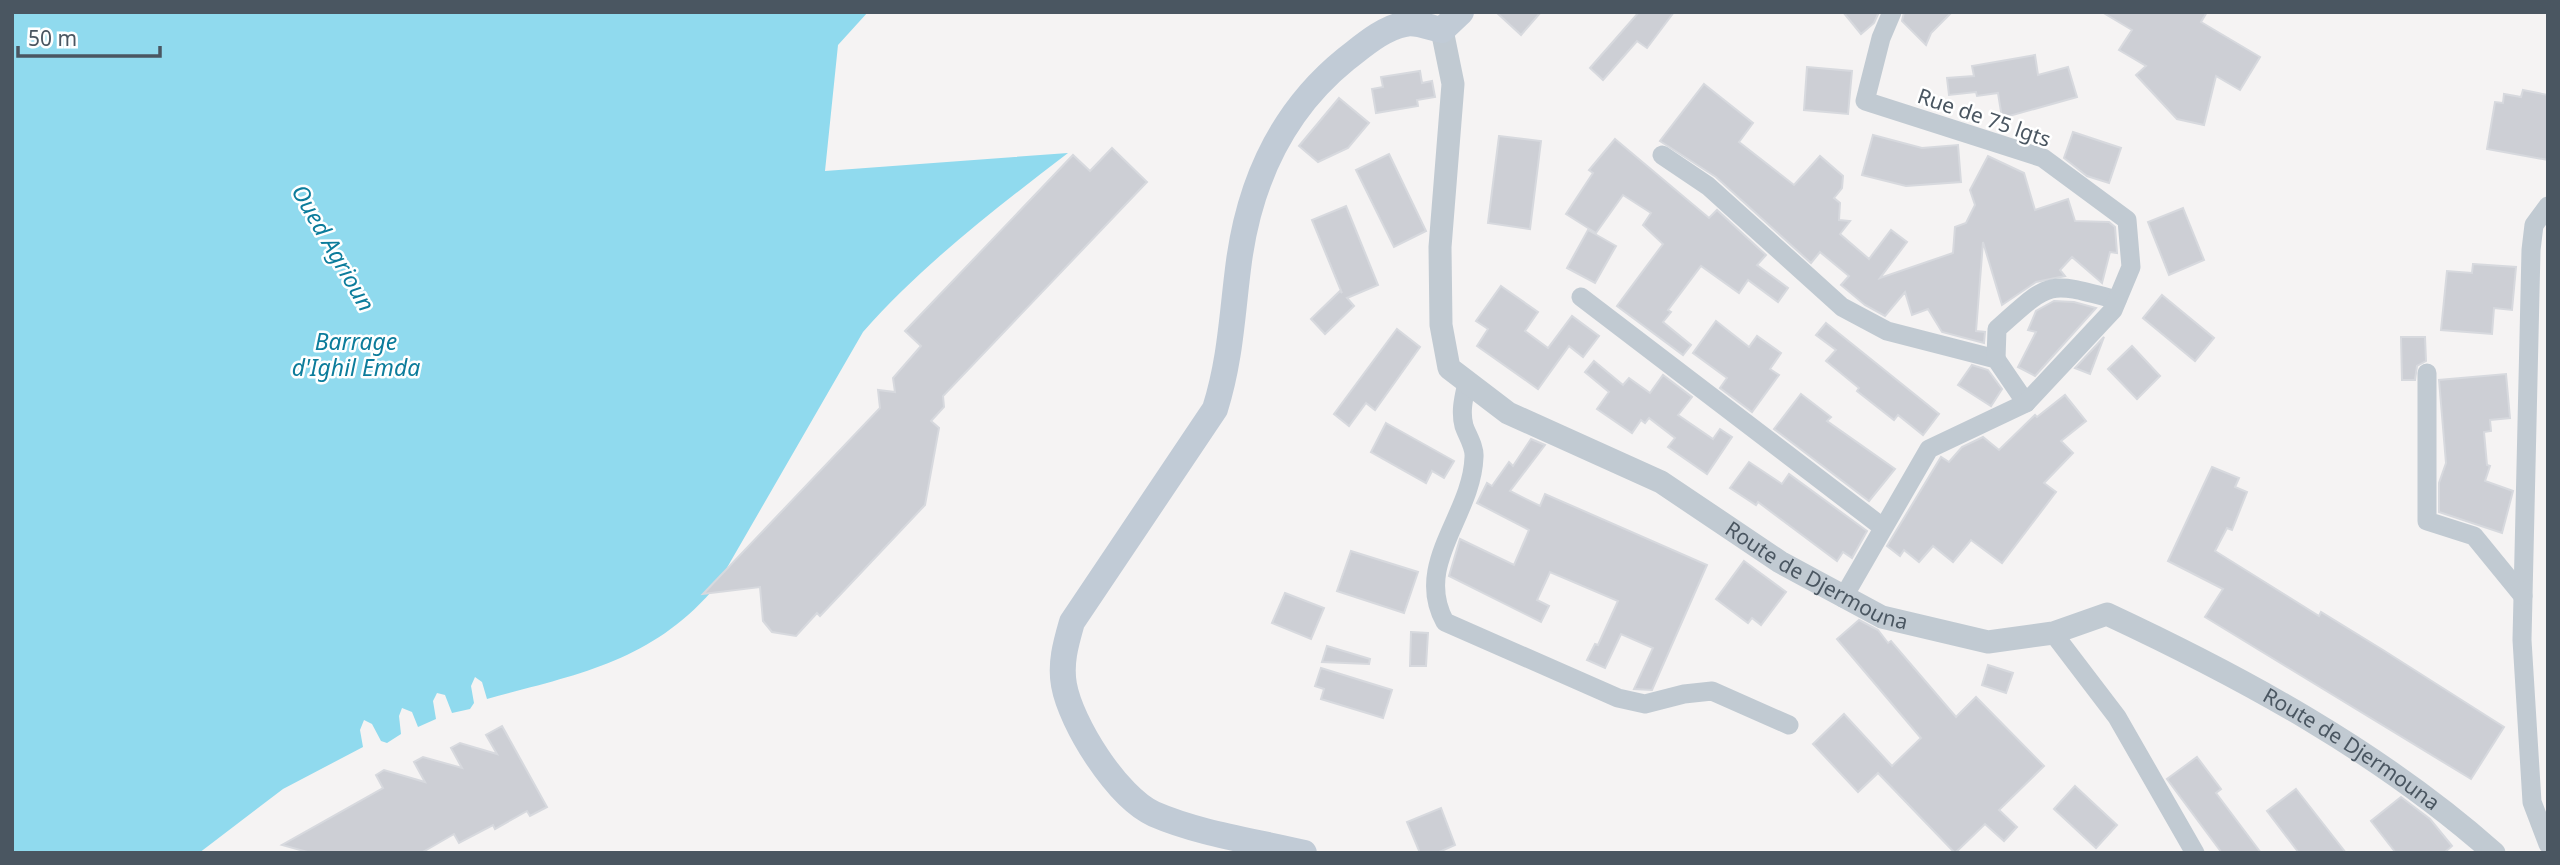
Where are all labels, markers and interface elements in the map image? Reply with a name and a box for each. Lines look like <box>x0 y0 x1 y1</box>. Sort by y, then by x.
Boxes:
scale bar <box>18 14 159 58</box>
text: 50 m <box>28 24 77 52</box>
street label: Rue de 75 lgts <box>1914 81 2055 153</box>
water label: Oued Agrioun <box>285 178 383 317</box>
water label: Barrage d'Ighil Emda <box>292 325 420 383</box>
street label: Route de Djermouna <box>1720 514 1911 636</box>
street label: Route de Djermouna <box>2258 681 2446 816</box>

